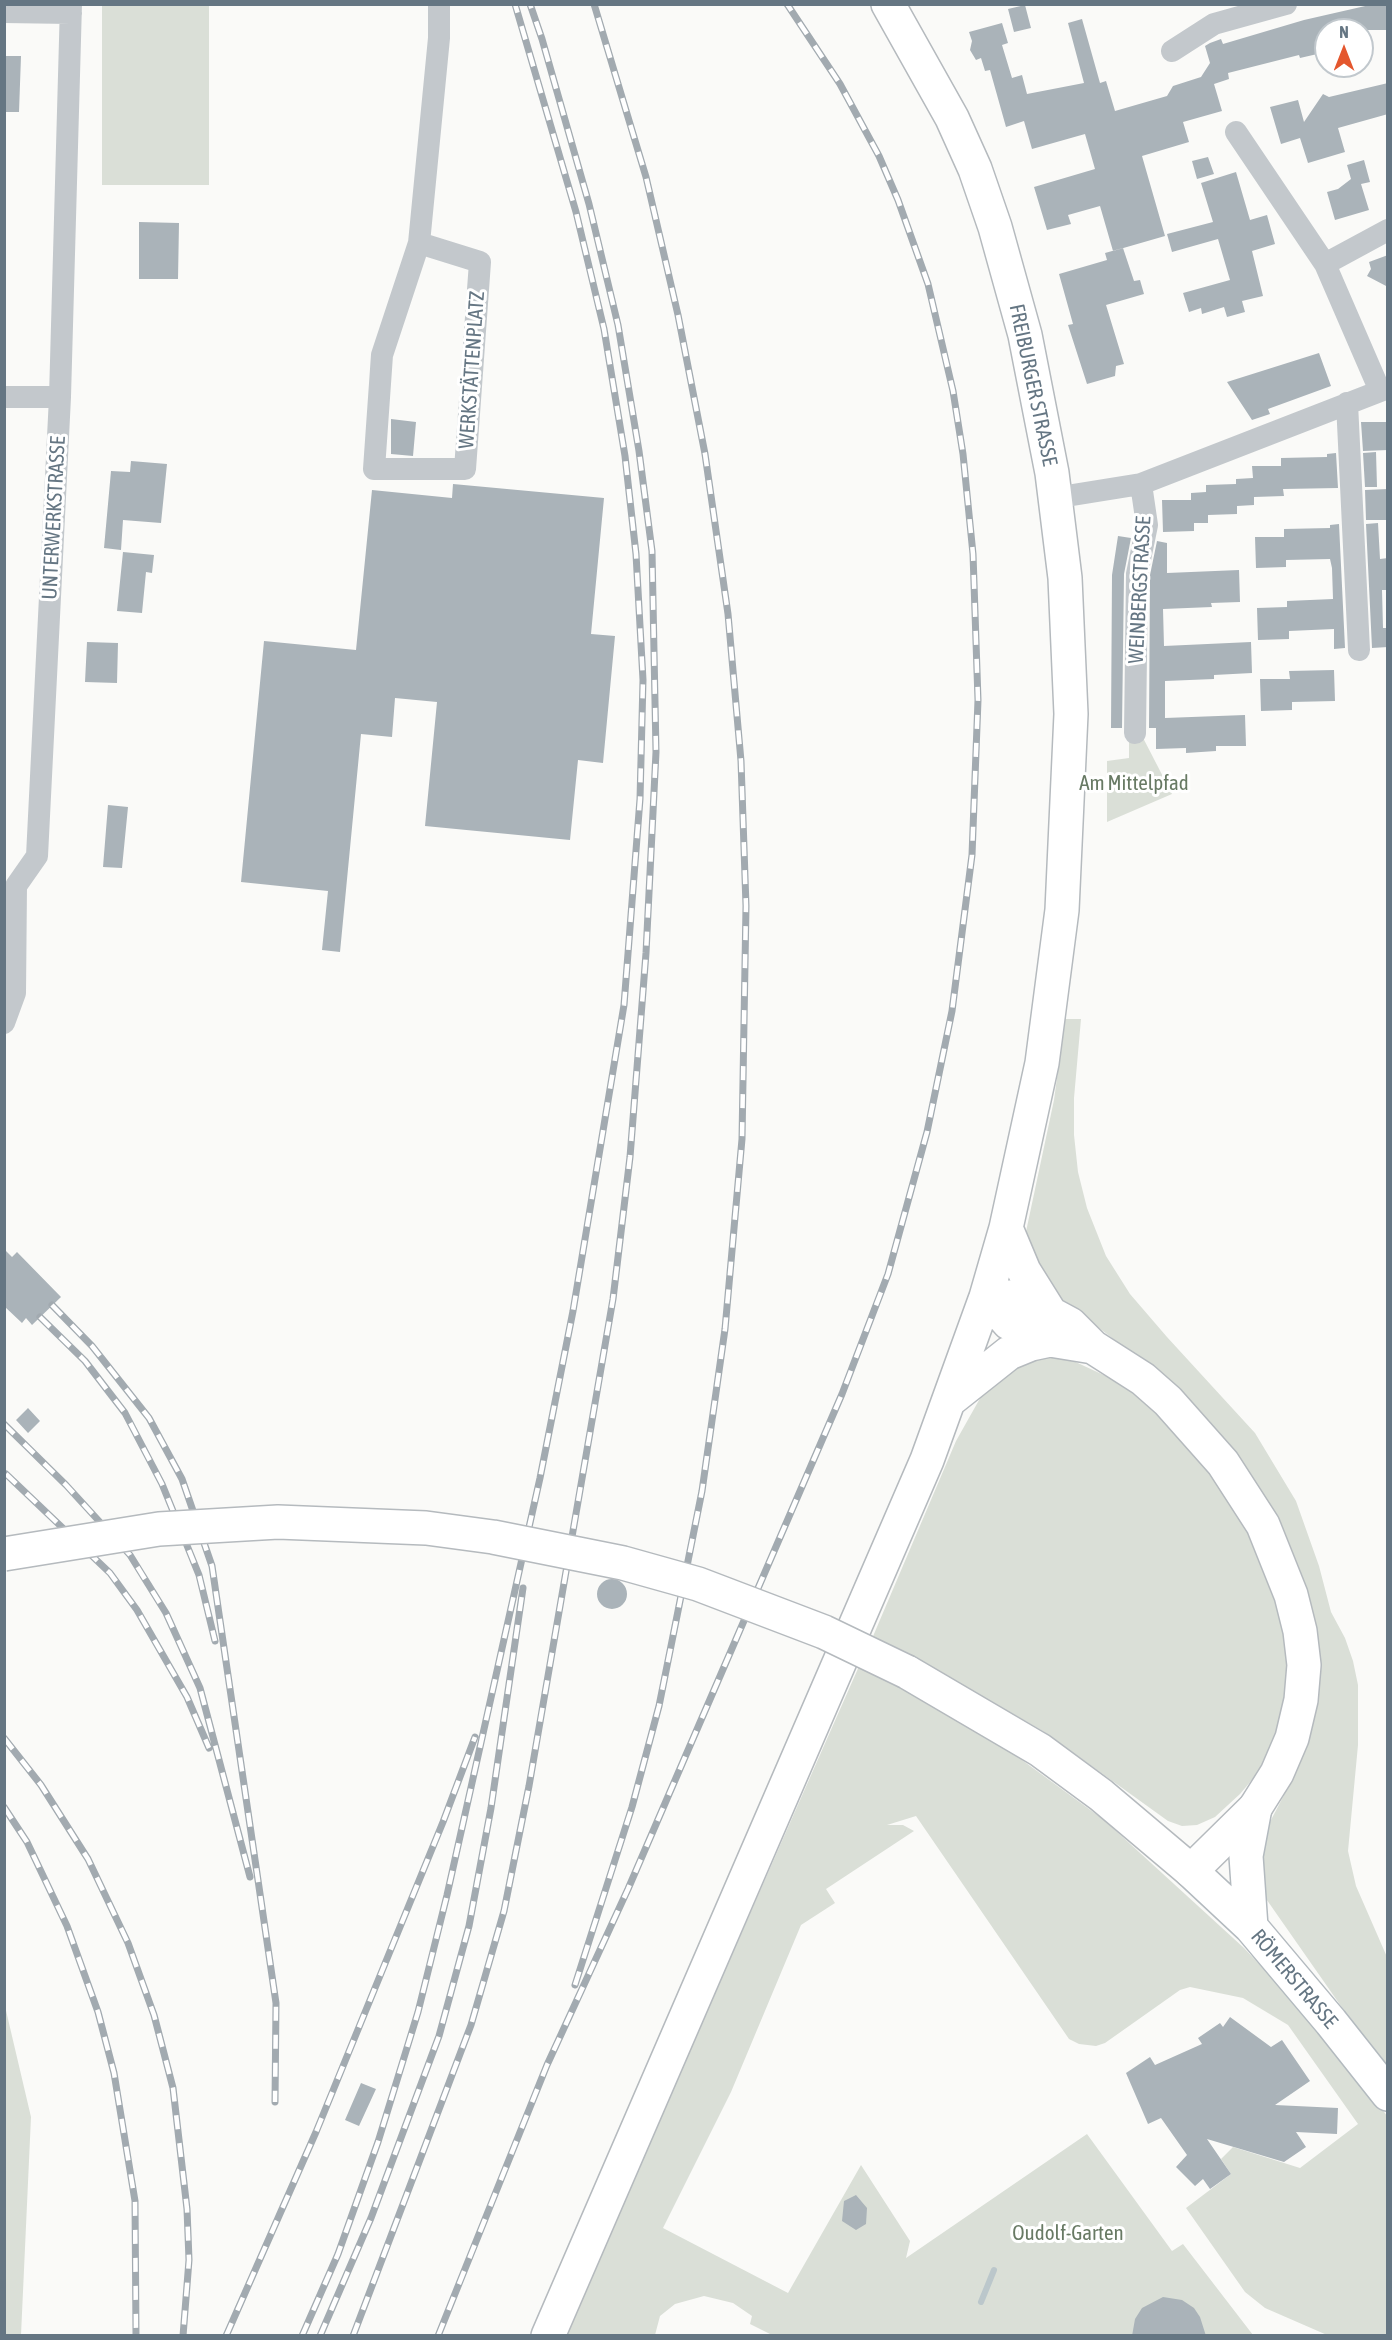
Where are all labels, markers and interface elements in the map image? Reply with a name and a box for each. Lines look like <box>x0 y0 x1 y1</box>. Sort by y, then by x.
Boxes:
north arrow <box>1314 18 1374 78</box>
text: N <box>1339 23 1349 41</box>
street label: WERKSTÄTTENPLATZ <box>454 290 490 450</box>
street label: FREIBURGER STRASSE <box>1004 302 1062 468</box>
street label: UNTERWERKSTRASSE <box>37 436 71 600</box>
street label: WEINBERGSTRASSE <box>1124 516 1156 664</box>
park label: Am Mittelpfad <box>1079 770 1189 796</box>
street label: RÖMERSTRASSE <box>1245 1924 1343 2034</box>
park label: Oudolf-Garten <box>1012 2220 1124 2246</box>

